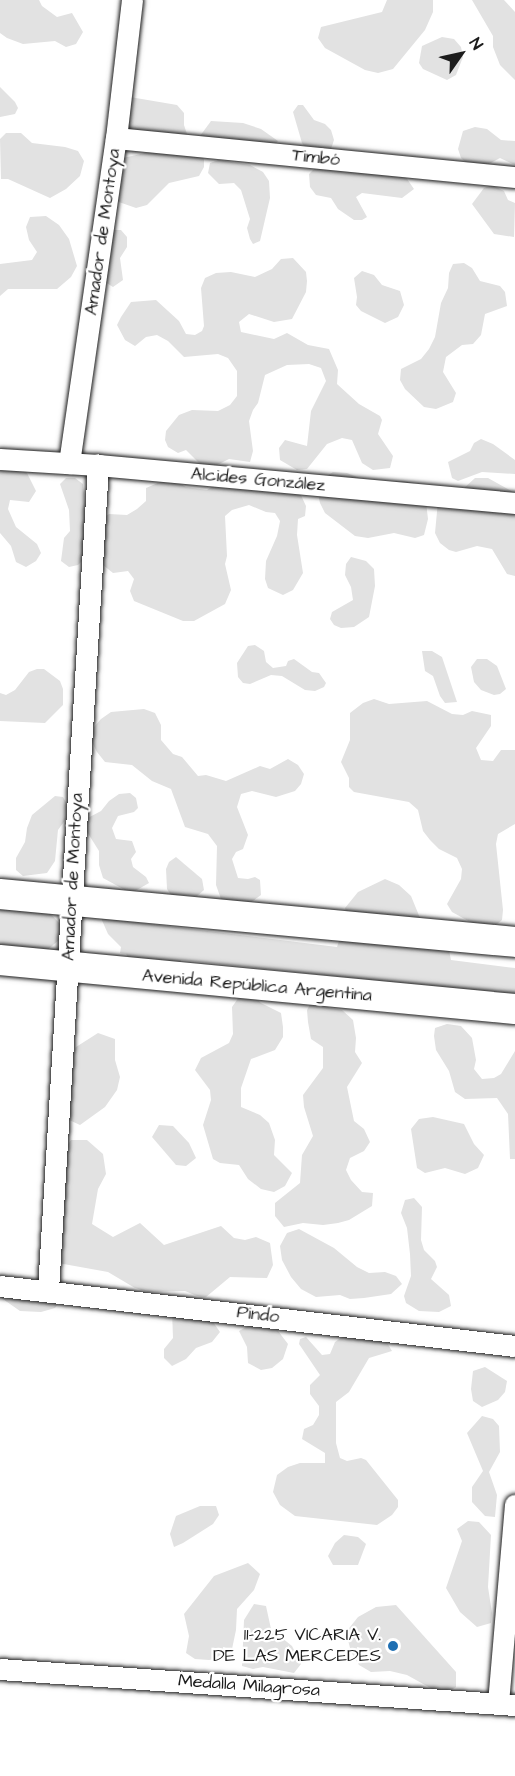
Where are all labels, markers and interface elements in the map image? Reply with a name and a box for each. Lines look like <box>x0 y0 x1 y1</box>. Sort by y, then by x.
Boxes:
north arrow <box>431 24 491 84</box>
text: N <box>464 34 488 54</box>
street label: Timbó <box>291 145 341 171</box>
street label: Amador de Montoya <box>81 147 125 317</box>
street label: Alcides González <box>190 463 326 497</box>
street label: Amador de Montoya <box>58 793 88 961</box>
street label: Avenida República Argentina <box>141 965 373 1007</box>
street label: Pindo <box>236 1302 280 1328</box>
place label: 11-225 VICARIA V. DE LAS MERCEDES <box>213 1625 381 1668</box>
marker: 11-225 VICARIA V. DE LAS MERCEDES <box>386 1639 400 1653</box>
street label: Medalla Milagrosa <box>177 1670 321 1702</box>

